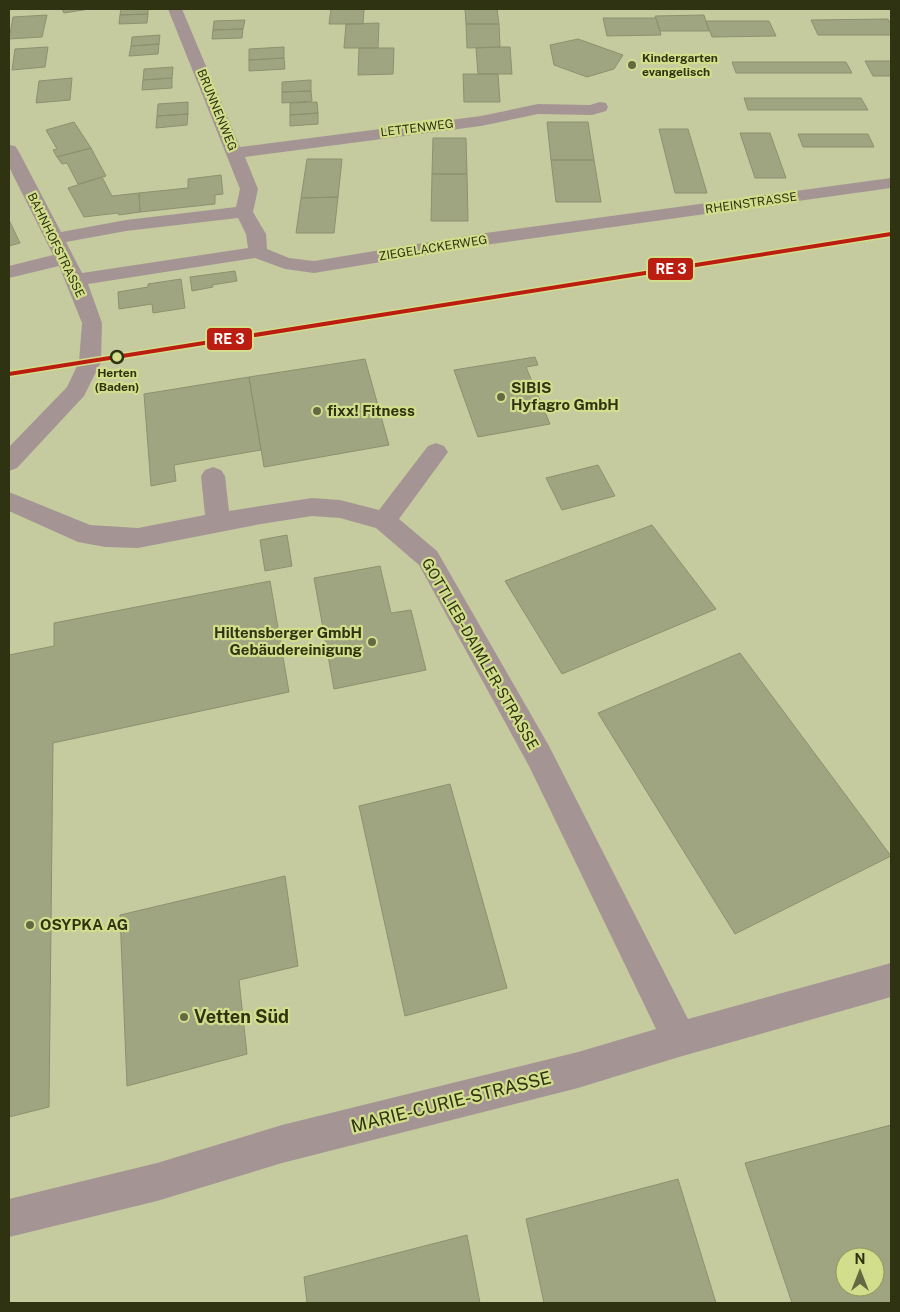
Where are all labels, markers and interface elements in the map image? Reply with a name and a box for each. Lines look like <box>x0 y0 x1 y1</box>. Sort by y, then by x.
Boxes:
place label: Kindergarten evangelisch <box>642 51 718 79</box>
marker: Kindergarten evangelisch <box>626 59 638 71</box>
street label: BRUNNENWEG <box>194 67 240 153</box>
street label: LETTENWEG <box>380 117 454 139</box>
street label: BAHNHOFSTRASSE <box>25 190 87 300</box>
street label: RHEINSTRASSE <box>704 190 798 216</box>
street label: ZIEGELACKERWEG <box>378 233 488 263</box>
line badge: RE 3 <box>647 257 694 281</box>
text: RE 3 <box>655 261 687 277</box>
line badge: RE 3 <box>206 327 253 351</box>
text: RE 3 <box>213 331 245 347</box>
marker: Herten (Baden) <box>110 350 124 364</box>
place label: Herten (Baden) <box>95 366 139 394</box>
place label: SIBIS Hyfagro GmbH <box>511 379 619 413</box>
marker: SIBIS Hyfagro GmbH <box>495 391 507 403</box>
place label: fixx! Fitness <box>327 402 415 419</box>
marker: fixx! Fitness <box>311 405 323 417</box>
street label: GOTTLIEB-DAIMLER-STRASSE <box>419 555 542 752</box>
place label: Hiltensberger GmbH Gebäudereinigung <box>214 624 363 658</box>
marker: Hiltensberger GmbH Gebäudereinigung <box>366 636 378 648</box>
place label: OSYPKA AG <box>40 916 128 933</box>
marker: OSYPKA AG <box>24 919 36 931</box>
place label: Vetten Süd <box>194 1006 289 1027</box>
marker: Vetten Süd <box>178 1011 190 1023</box>
street label: MARIE-CURIE-STRASSE <box>349 1066 553 1137</box>
north arrow <box>835 1247 885 1297</box>
text: N <box>855 1251 865 1267</box>

